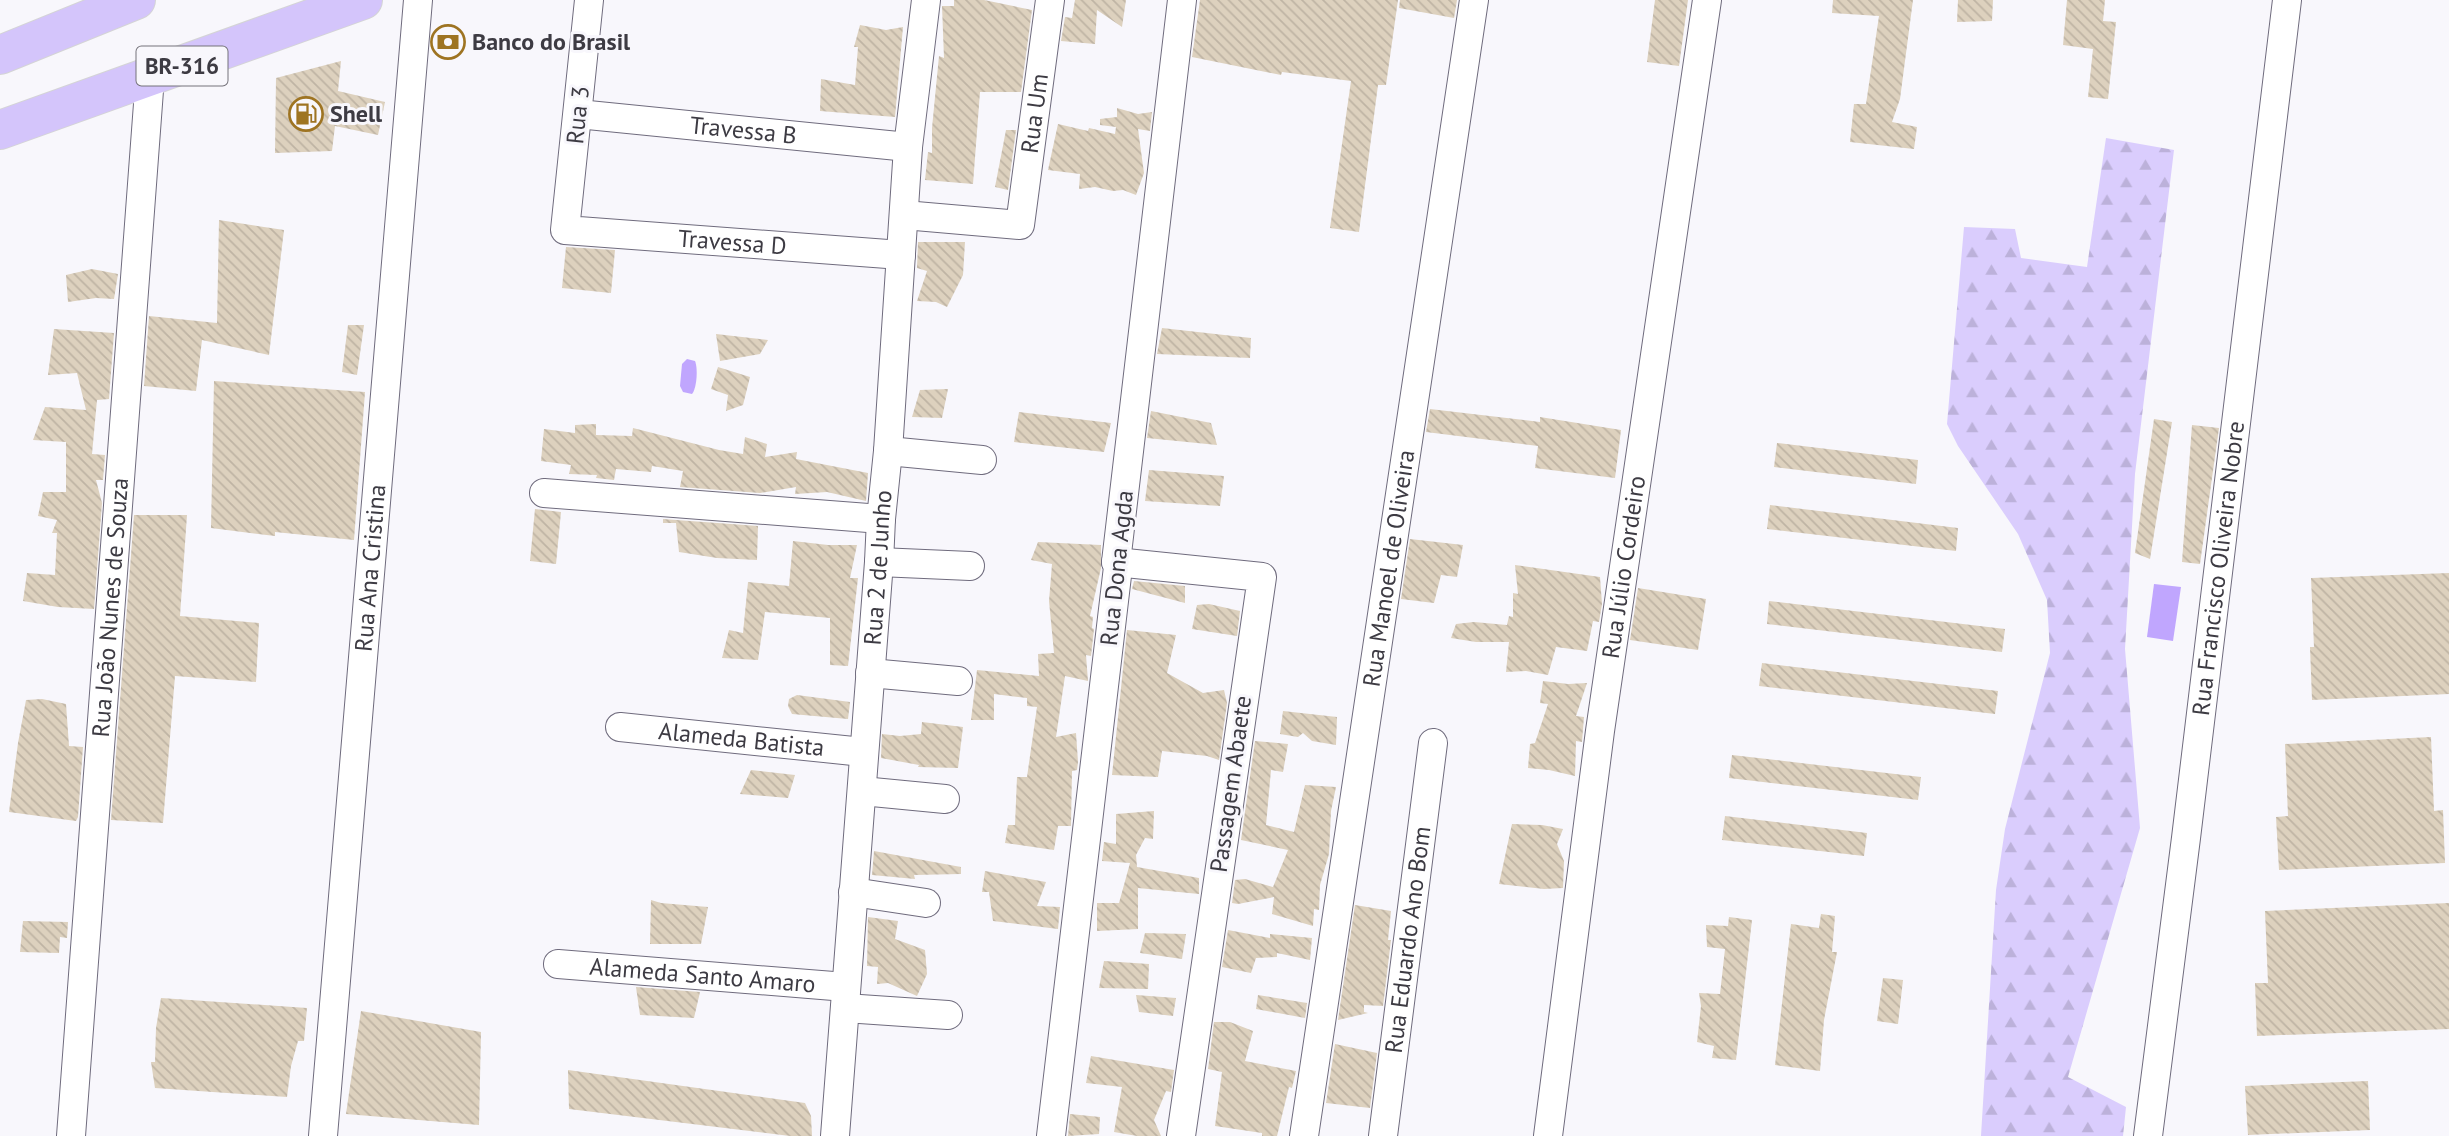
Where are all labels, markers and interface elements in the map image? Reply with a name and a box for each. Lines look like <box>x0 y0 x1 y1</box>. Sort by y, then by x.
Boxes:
bank icon: Banco do Brasil <box>429 23 467 61</box>
place label: Banco do Brasil <box>472 26 631 57</box>
road number: BR-316 <box>136 46 228 86</box>
street label: Rua Um <box>1014 71 1055 155</box>
street label: Rua 3 <box>559 84 596 146</box>
fuel station icon: Shell <box>287 95 325 133</box>
place label: Shell <box>330 98 383 129</box>
street label: Travessa B <box>688 109 798 151</box>
street label: Travessa D <box>677 222 788 261</box>
street label: Rua Francisco Oliveira Nobre <box>2185 419 2251 717</box>
street label: Rua Manoel de Oliveira <box>1355 448 1421 689</box>
street label: Rua Júlio Cordeiro <box>1595 473 1652 661</box>
street label: Rua João Nunes de Souza <box>85 477 135 738</box>
street label: Rua Ana Cristina <box>348 483 392 653</box>
street label: Rua 2 de Junho <box>857 489 899 646</box>
street label: Rua Dona Agda <box>1093 489 1140 647</box>
street label: Passagem Abaete <box>1203 694 1258 874</box>
street label: Alameda Batista <box>657 715 826 763</box>
street label: Rua Eduardo Ano Bom <box>1378 824 1437 1055</box>
street label: Alameda Santo Amaro <box>588 951 817 1000</box>

